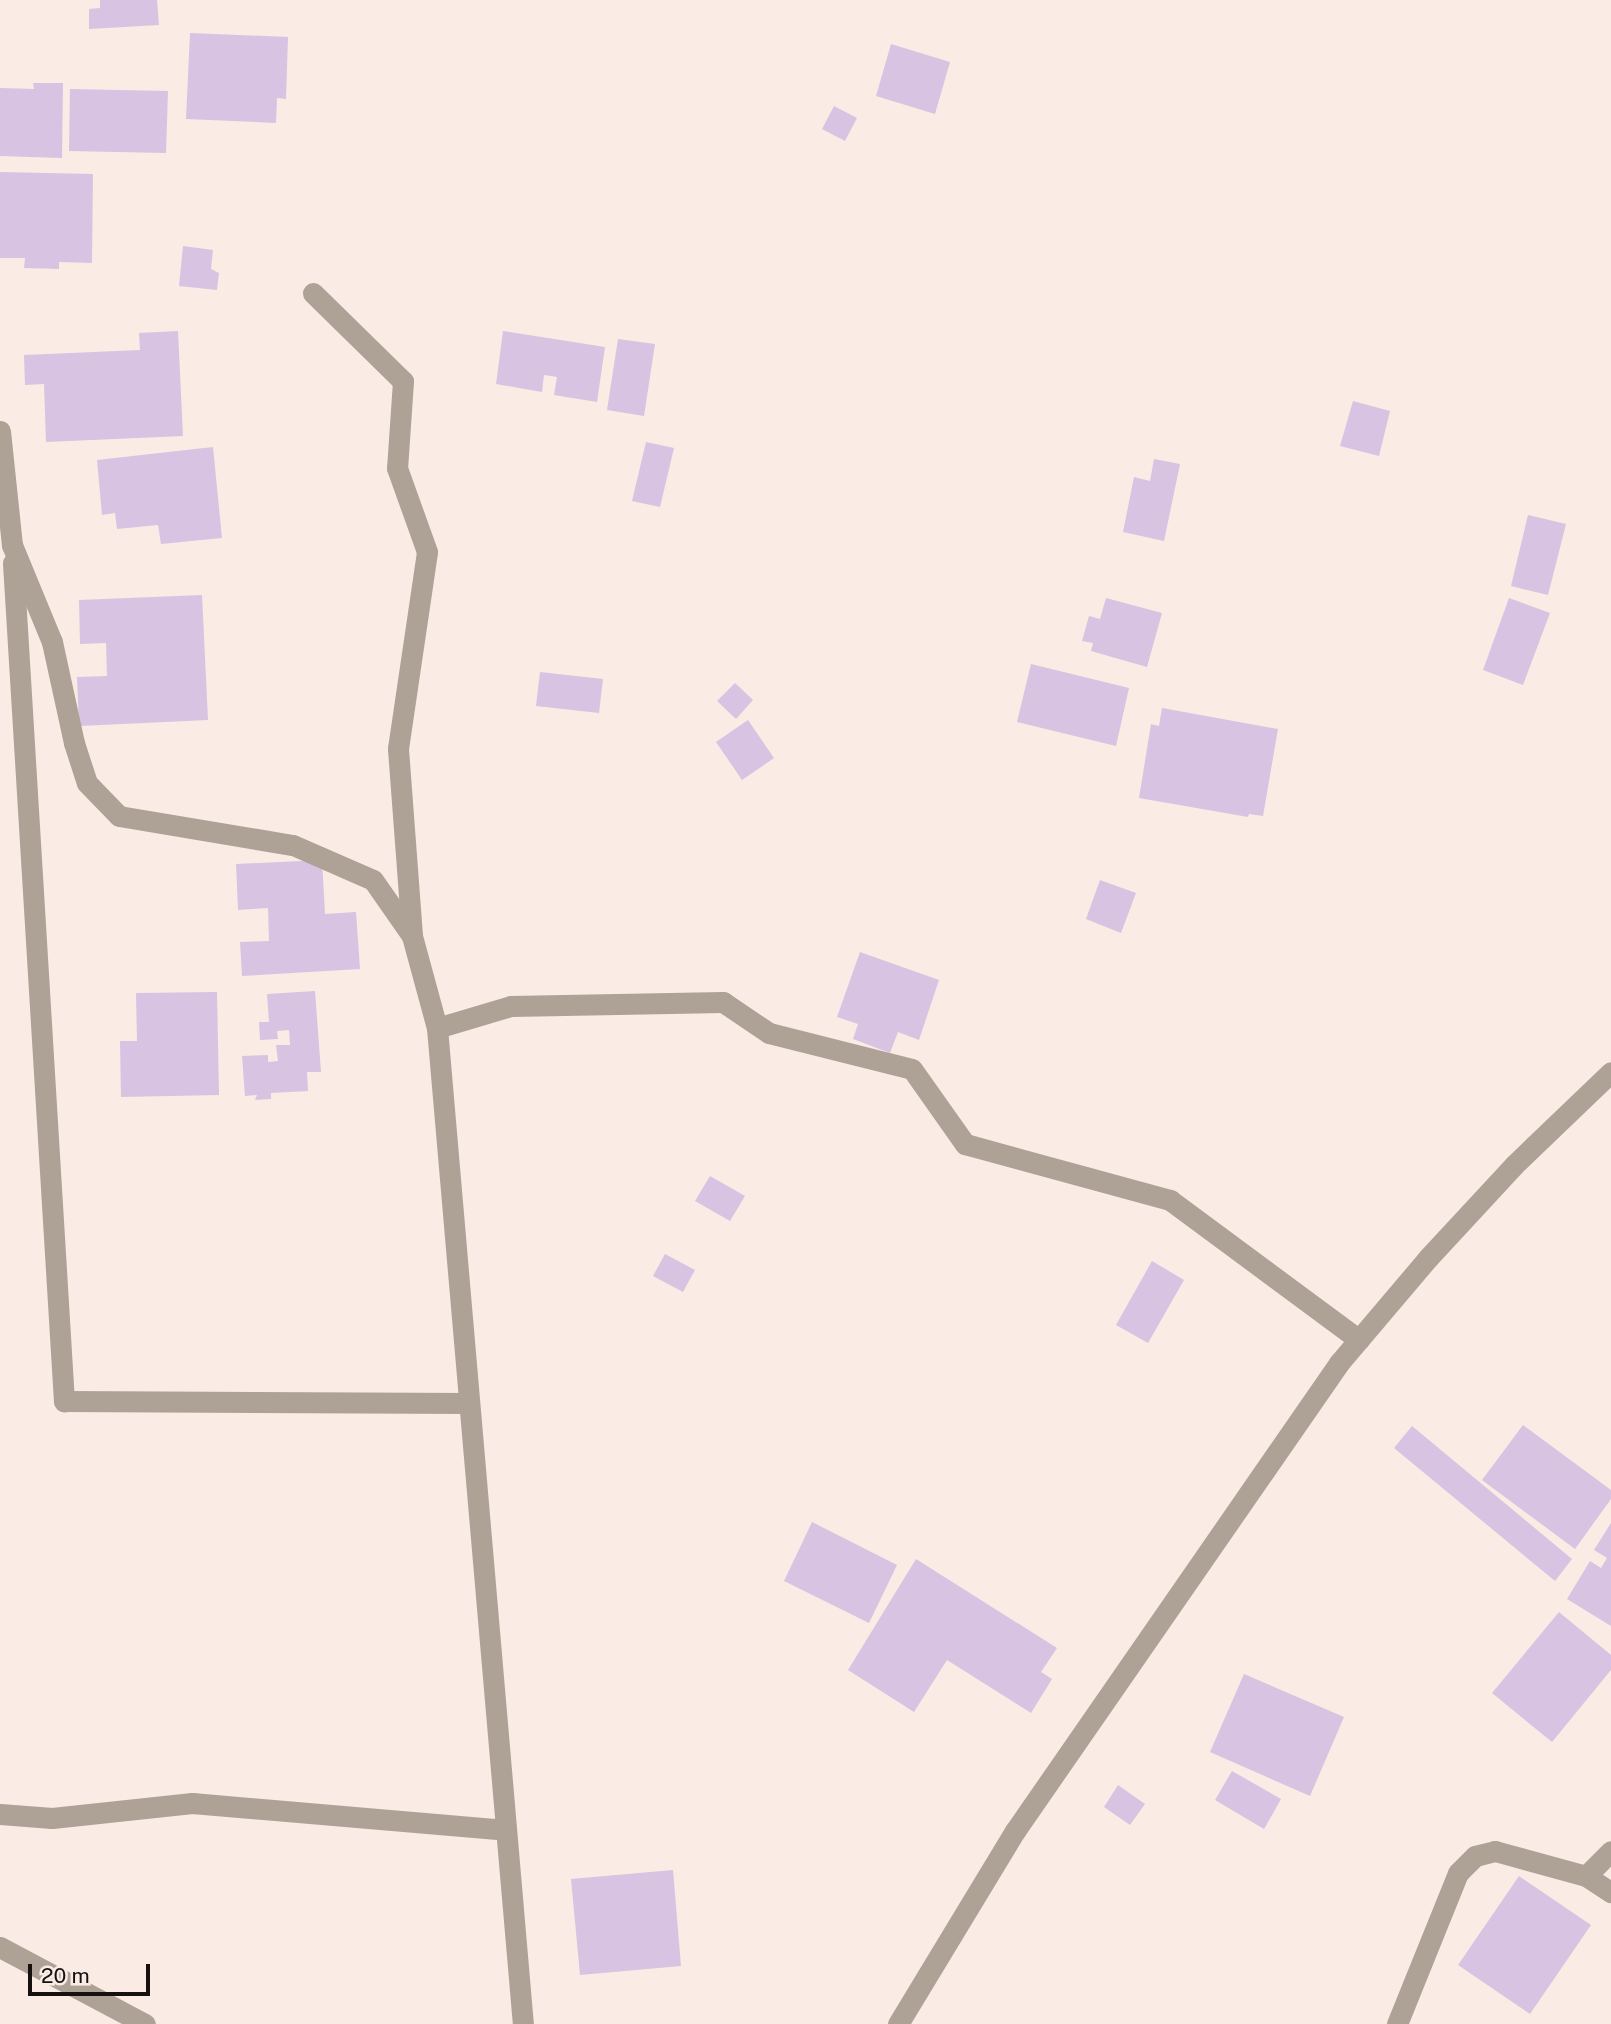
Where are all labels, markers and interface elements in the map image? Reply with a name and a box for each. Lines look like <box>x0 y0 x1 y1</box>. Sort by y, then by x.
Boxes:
scale bar <box>32 1951 154 1995</box>
text: 20 m <box>41 1963 90 1988</box>

